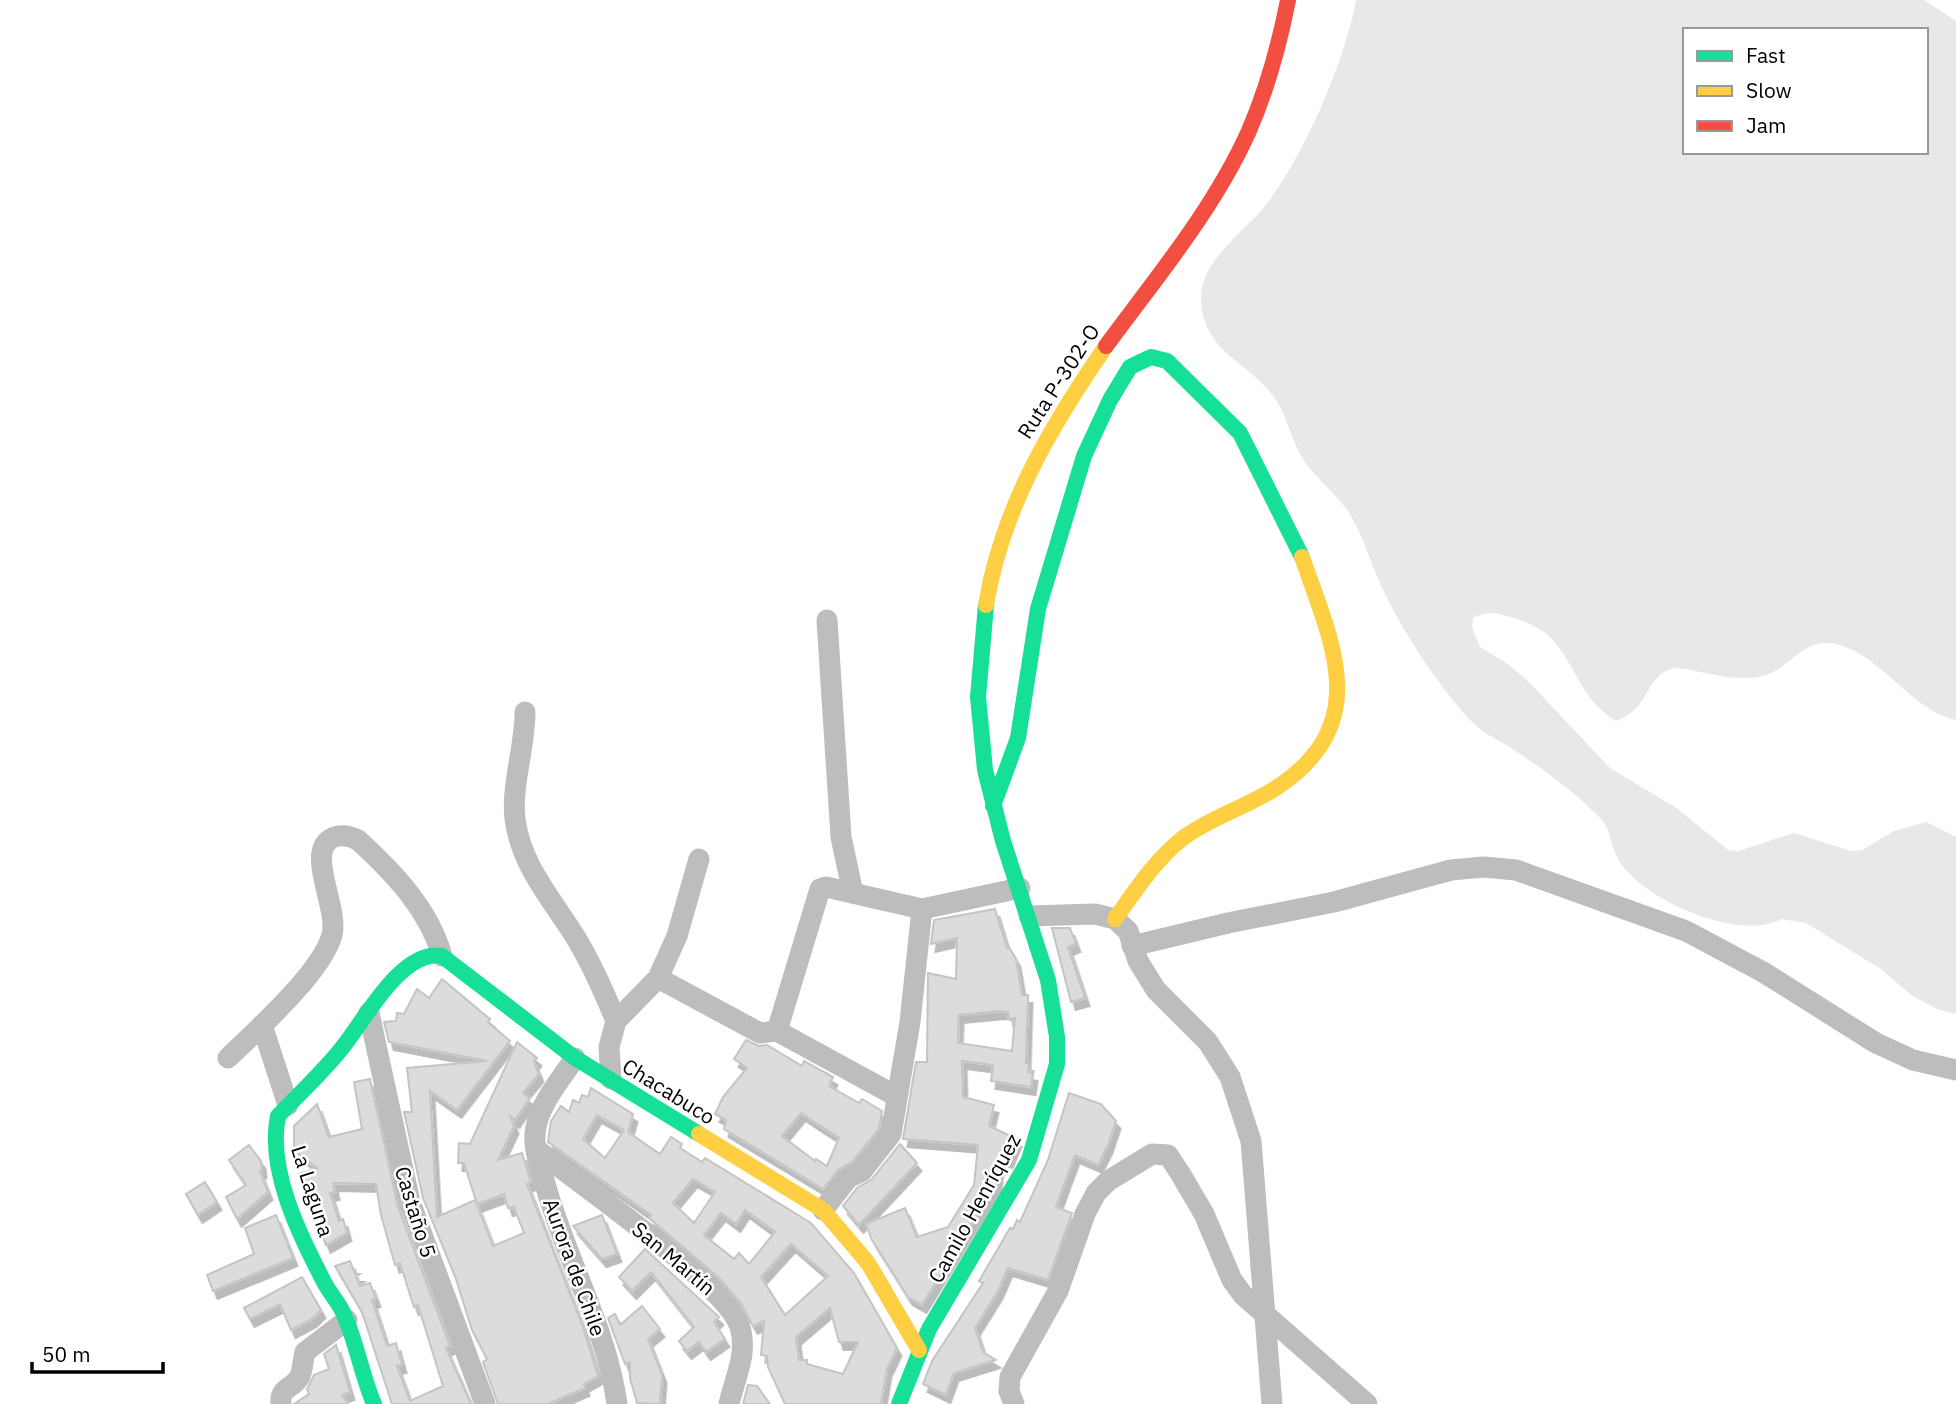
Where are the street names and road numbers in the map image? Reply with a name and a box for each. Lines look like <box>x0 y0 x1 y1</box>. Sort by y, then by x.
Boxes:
street label: Ruta P-302-O <box>1010 318 1106 444</box>
street label: Chacabuco <box>617 1052 721 1130</box>
street label: Camilo Henríquez <box>921 1128 1027 1288</box>
street label: La Laguna <box>285 1142 341 1240</box>
street label: Castaño 5 <box>389 1163 443 1261</box>
street label: Aurora de Chile <box>537 1194 613 1340</box>
street label: San Martín <box>626 1215 722 1301</box>

